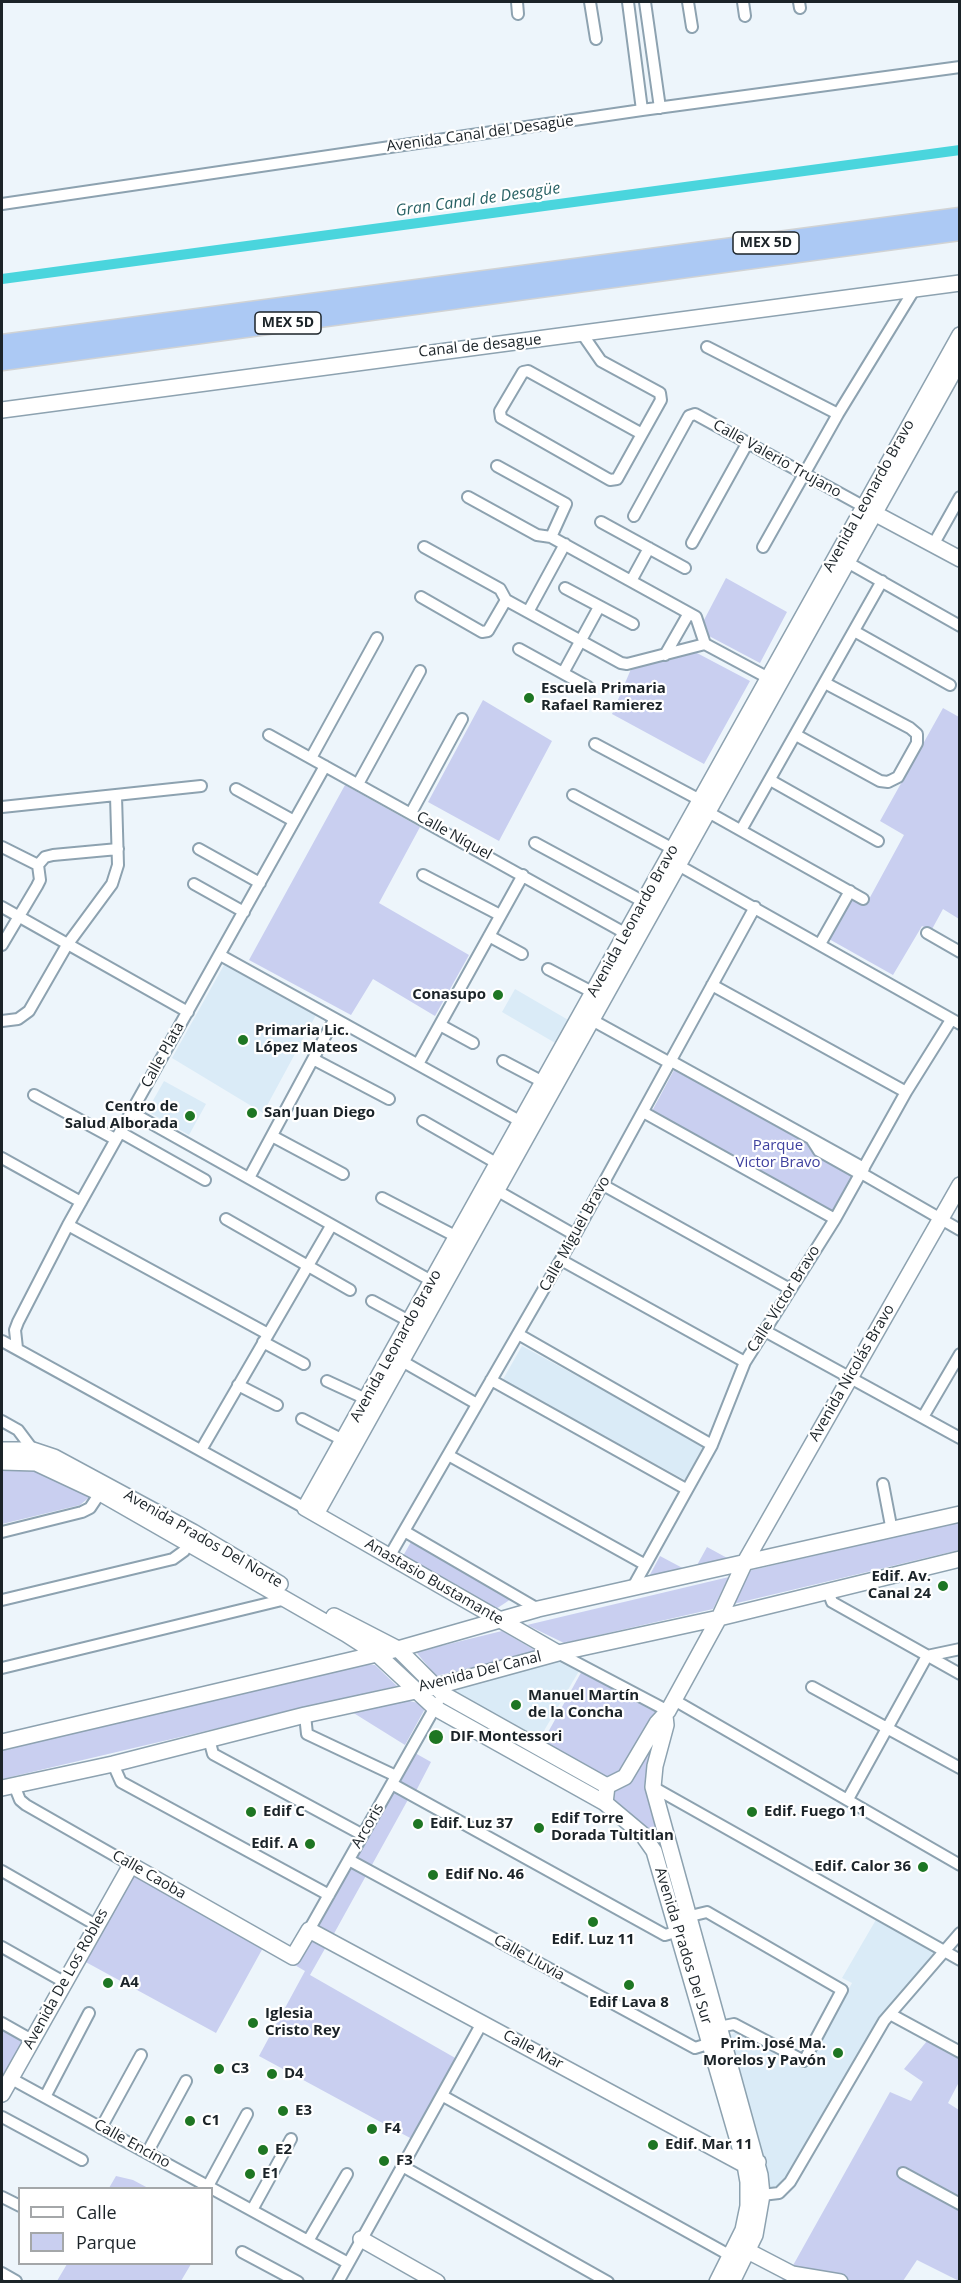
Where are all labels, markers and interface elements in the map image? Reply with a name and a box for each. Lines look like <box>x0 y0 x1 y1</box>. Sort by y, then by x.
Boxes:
street label: Avenida Canal del Desagüe <box>385 112 575 156</box>
water label: Gran Canal de Desagüe <box>394 179 562 221</box>
road number: MEX 5D <box>733 232 799 254</box>
road number: MEX 5D <box>255 312 321 334</box>
street label: Canal de desague <box>418 331 542 361</box>
street label: Calle Valerio Trujano <box>710 416 844 502</box>
street label: Avenida Leonardo Bravo <box>820 417 918 575</box>
place label: Escuela Primaria Rafael Ramierez <box>541 680 666 715</box>
marker: Escuela Primaria Rafael Ramierez <box>522 691 536 705</box>
street label: Calle Níquel <box>413 808 495 864</box>
street label: Avenida Leonardo Bravo <box>584 842 682 1000</box>
place label: Conasupo <box>412 986 486 1004</box>
marker: Conasupo <box>491 988 505 1002</box>
street label: Calle Plata <box>138 1019 188 1091</box>
place label: Primaria Lic. López Mateos <box>255 1022 358 1057</box>
marker: Primaria Lic. López Mateos <box>236 1033 250 1047</box>
place label: Centro de Salud Alborada <box>65 1098 178 1133</box>
place label: San Juan Diego <box>264 1104 375 1122</box>
marker: San Juan Diego <box>245 1106 259 1120</box>
marker: Centro de Salud Alborada <box>183 1109 197 1123</box>
park label: Parque Victor Bravo <box>736 1137 820 1172</box>
street label: Calle Miguel Bravo <box>536 1173 614 1295</box>
street label: Calle Víctor Bravo <box>744 1242 824 1356</box>
street label: Avenida Leonardo Bravo <box>347 1267 445 1425</box>
street label: Avenida Nicolás Bravo <box>805 1301 899 1445</box>
street label: Avenida Prados Del Norte <box>121 1486 285 1592</box>
street label: Anastasio Bustamante <box>362 1535 506 1629</box>
place label: Edif. Av. Canal 24 <box>868 1568 931 1603</box>
marker: Edif. Av. Canal 24 <box>936 1579 950 1593</box>
street label: Avenida Del Canal <box>417 1648 543 1696</box>
place label: Manuel Martín de la Concha <box>528 1687 639 1722</box>
marker: Manuel Martín de la Concha <box>509 1698 523 1712</box>
marker: DIF Montessori <box>427 1728 445 1746</box>
place label: DIF Montessori <box>450 1728 562 1746</box>
street label: Arcoris <box>348 1800 388 1852</box>
place label: Edif C <box>263 1803 305 1821</box>
place label: Edif. Fuego 11 <box>764 1803 866 1821</box>
marker: Edif C <box>244 1805 258 1819</box>
marker: Edif. Fuego 11 <box>745 1805 759 1819</box>
place label: Edif Torre Dorada Tultitlan <box>551 1810 674 1845</box>
place label: Edif. Luz 37 <box>430 1815 513 1833</box>
marker: Edif. Luz 37 <box>411 1817 425 1831</box>
marker: Edif Torre Dorada Tultitlan <box>532 1821 546 1835</box>
place label: Edif. A <box>251 1835 298 1853</box>
marker: Edif. A <box>303 1837 317 1851</box>
street label: Calle Caoba <box>109 1847 189 1903</box>
place label: Edif. Calor 36 <box>814 1858 911 1876</box>
marker: Edif. Calor 36 <box>916 1860 930 1874</box>
street label: Avenida Prados Del Sur <box>651 1865 715 2027</box>
place label: Edif No. 46 <box>445 1866 524 1884</box>
marker: Edif No. 46 <box>426 1868 440 1882</box>
street label: Avenida De Los Robles <box>20 1906 112 2052</box>
marker: Edif. Luz 11 <box>586 1915 600 1929</box>
street label: Calle Lluvia <box>490 1931 568 1985</box>
place label: Edif. Luz 11 <box>551 1931 635 1949</box>
place label: A4 <box>120 1974 139 1992</box>
marker: A4 <box>101 1976 115 1990</box>
marker: Edif Lava 8 <box>622 1978 636 1992</box>
place label: Edif Lava 8 <box>589 1994 669 2012</box>
place label: Iglesia Cristo Rey <box>265 2005 340 2040</box>
marker: Iglesia Cristo Rey <box>246 2016 260 2030</box>
street label: Calle Mar <box>500 2027 566 2073</box>
place label: Prim. José Ma. Morelos y Pavón <box>703 2035 826 2070</box>
marker: Prim. José Ma. Morelos y Pavón <box>831 2046 845 2060</box>
place label: C3 <box>231 2060 249 2078</box>
marker: C3 <box>212 2062 226 2076</box>
place label: D4 <box>284 2065 304 2083</box>
marker: D4 <box>265 2067 279 2081</box>
place label: E3 <box>295 2102 312 2120</box>
marker: E3 <box>276 2104 290 2118</box>
place label: C1 <box>202 2112 220 2130</box>
marker: C1 <box>183 2114 197 2128</box>
street label: Calle Encino <box>91 2116 173 2172</box>
place label: F4 <box>384 2120 401 2138</box>
marker: F4 <box>365 2122 379 2136</box>
place label: Edif. Mar 11 <box>665 2136 753 2154</box>
marker: Edif. Mar 11 <box>646 2138 660 2152</box>
place label: E2 <box>275 2141 292 2159</box>
marker: E2 <box>256 2143 270 2157</box>
place label: F3 <box>396 2152 413 2170</box>
marker: F3 <box>377 2154 391 2168</box>
place label: E1 <box>262 2165 279 2183</box>
marker: E1 <box>243 2167 257 2181</box>
legend <box>18 2187 213 2265</box>
text: Calle <box>76 2200 117 2224</box>
text: Parque <box>76 2230 136 2254</box>

